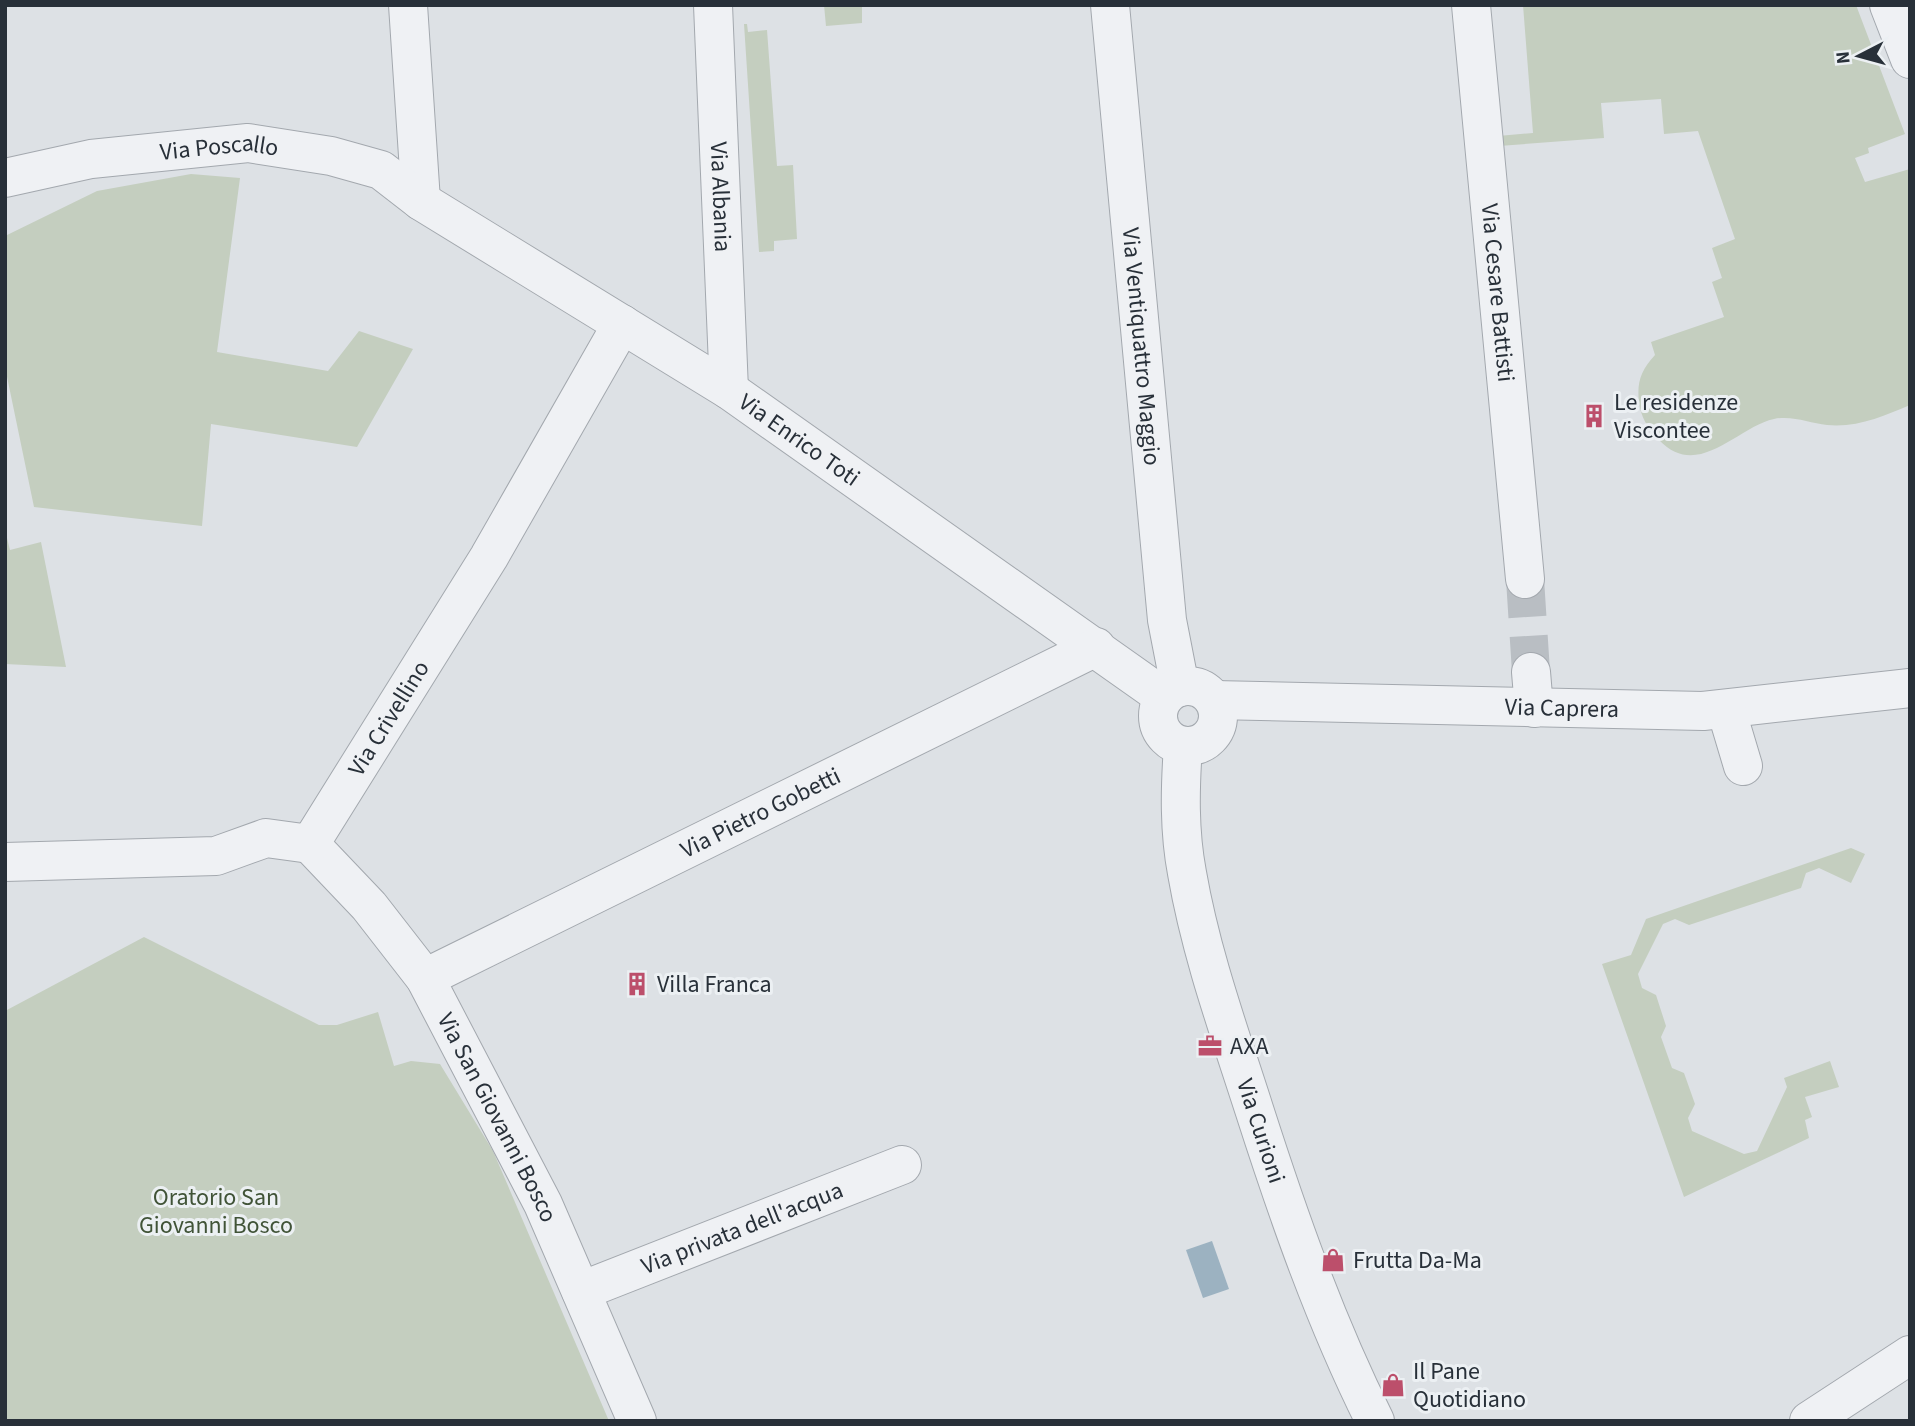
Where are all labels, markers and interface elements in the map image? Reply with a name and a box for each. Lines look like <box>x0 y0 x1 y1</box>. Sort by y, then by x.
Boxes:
north arrow <box>1824 21 1894 91</box>
text: N <box>1829 50 1858 65</box>
street label: Via Poscallo <box>158 125 281 169</box>
street label: Via Albania <box>701 141 741 253</box>
street label: Via Cesare Battisti <box>1472 202 1524 383</box>
street label: Via Ventiquattro Maggio <box>1113 226 1170 467</box>
street label: Via Enrico Toti <box>732 385 867 495</box>
place label: Le residenze Viscontee <box>1614 385 1738 448</box>
building icon: Le residenze Viscontee <box>1580 402 1608 430</box>
street label: Via Crivellino <box>339 653 438 783</box>
street label: Via Caprera <box>1504 689 1619 727</box>
street label: Via Pietro Gobetti <box>674 758 847 867</box>
place label: Villa Franca <box>657 967 772 1002</box>
building icon: Villa Franca <box>623 970 651 998</box>
street label: Via San Giovanni Bosco <box>429 1006 566 1228</box>
place label: AXA <box>1230 1029 1269 1064</box>
office icon: AXA <box>1196 1032 1224 1060</box>
street label: Via Curioni <box>1228 1074 1295 1188</box>
street label: Via privata dell'acqua <box>636 1172 848 1283</box>
park label: Oratorio San Giovanni Bosco <box>139 1180 293 1243</box>
place label: Frutta Da-Ma <box>1353 1243 1482 1278</box>
shop icon: Frutta Da-Ma <box>1319 1246 1347 1274</box>
place label: Il Pane Quotidiano <box>1413 1354 1526 1417</box>
shop icon: Il Pane Quotidiano <box>1379 1371 1407 1399</box>

